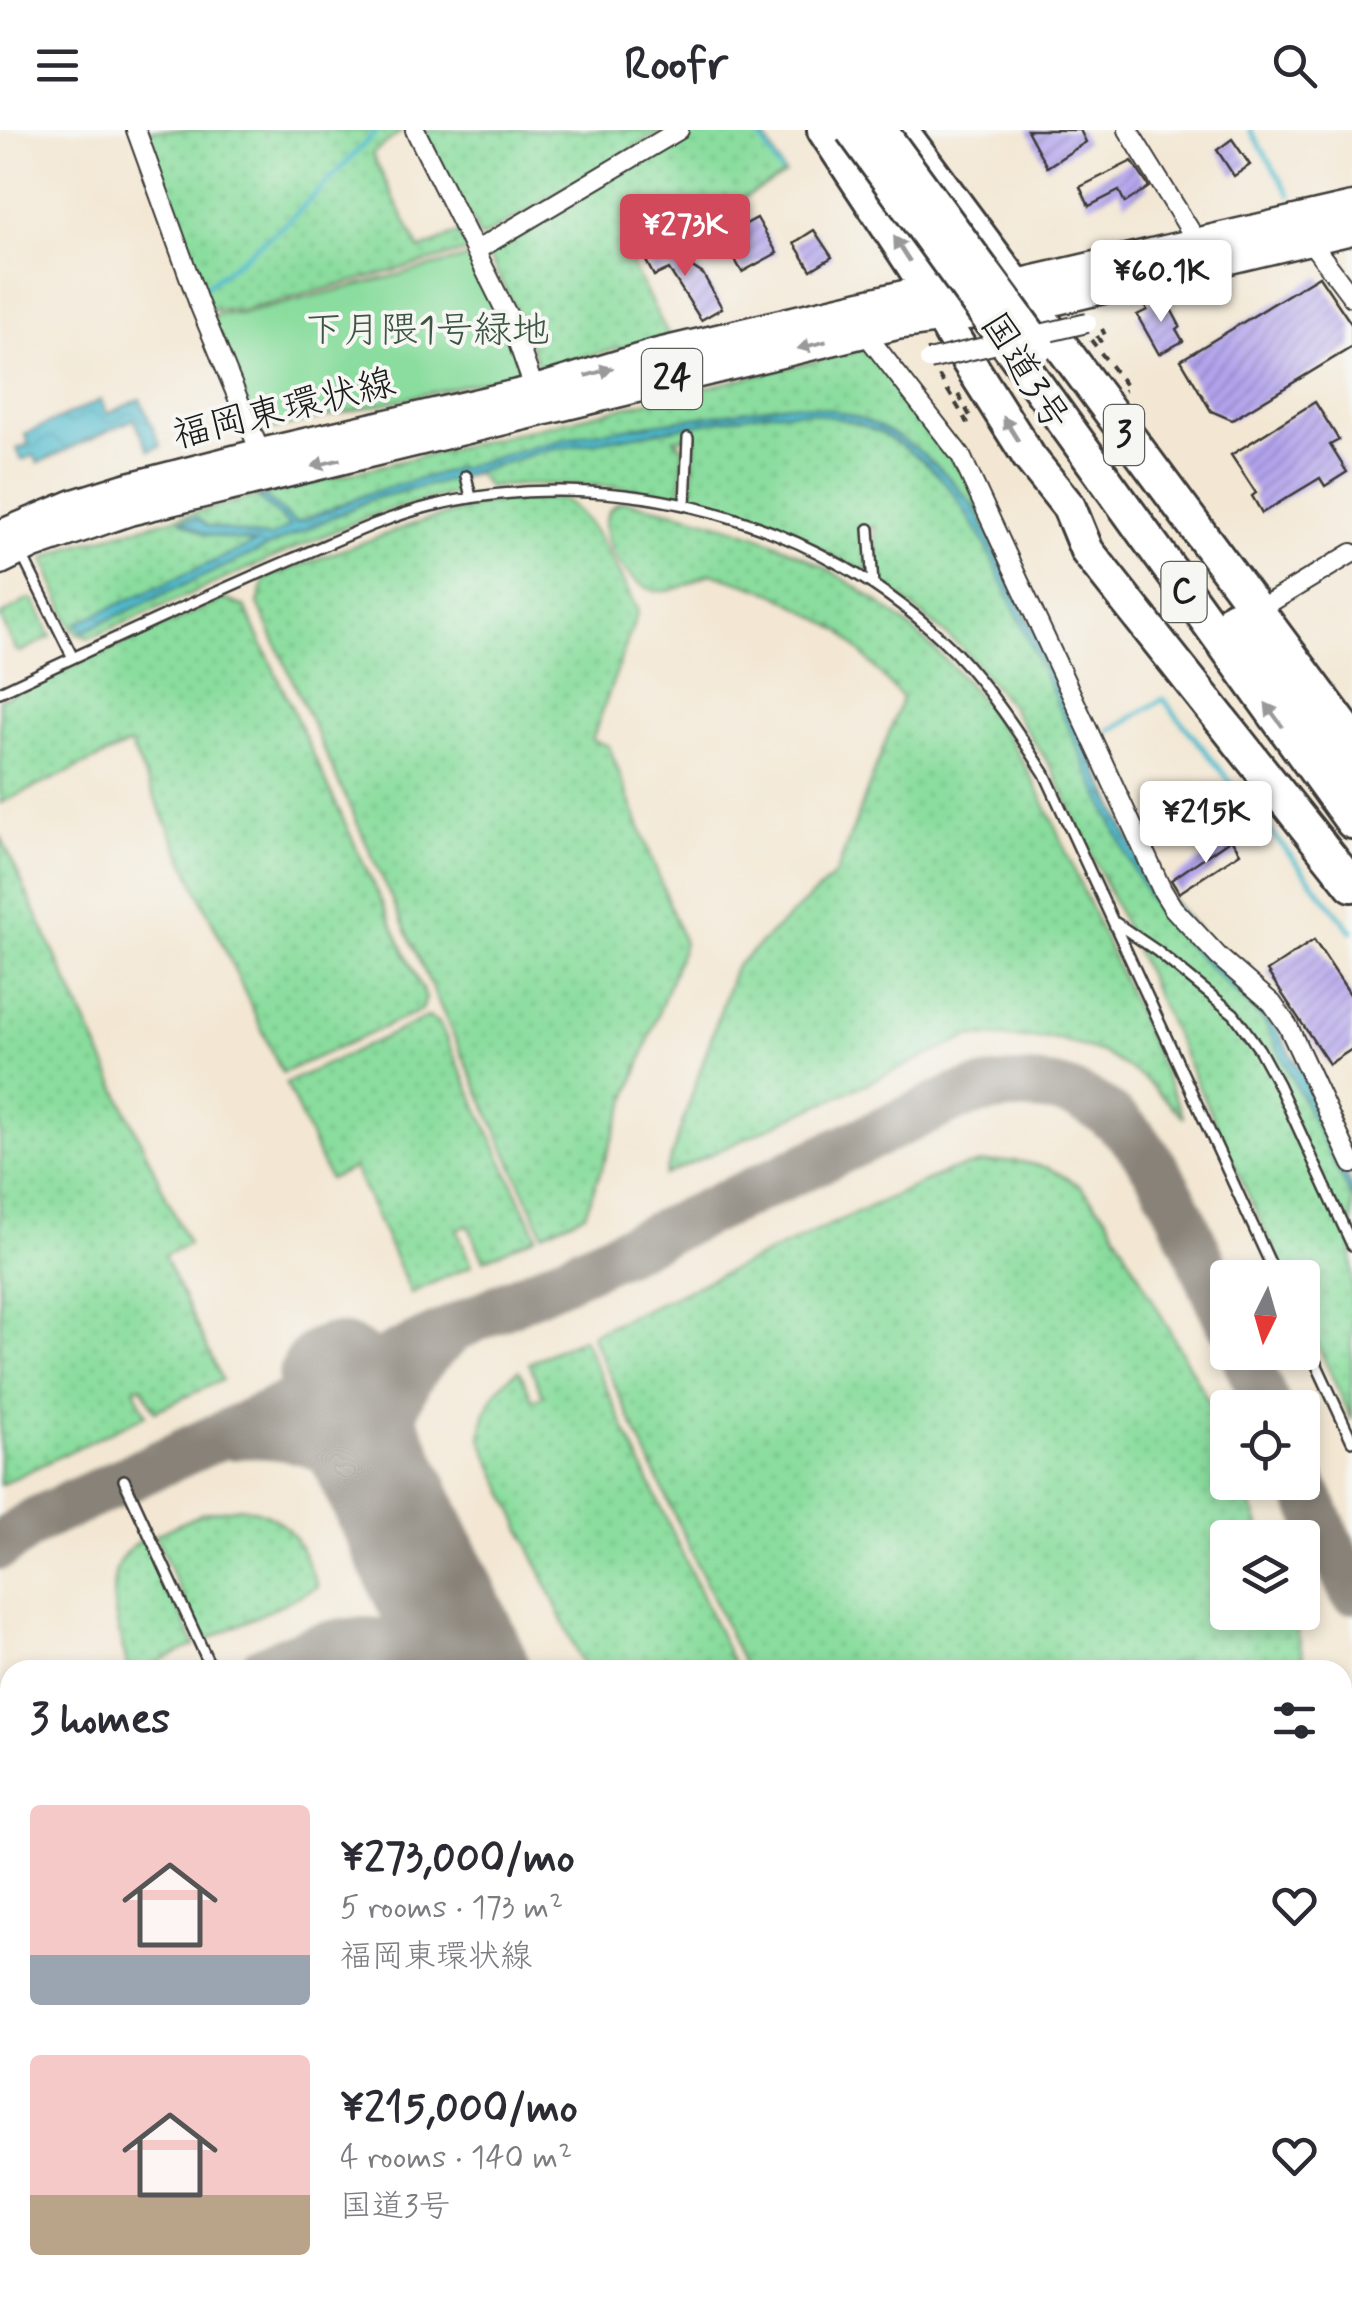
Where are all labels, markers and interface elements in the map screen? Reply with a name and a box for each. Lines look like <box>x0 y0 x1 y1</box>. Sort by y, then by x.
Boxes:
text: Roofr <box>624 36 728 95</box>
icon: menu <box>30 38 85 93</box>
icon: search <box>1267 38 1322 93</box>
pin: ¥273K <box>615 194 755 279</box>
text: ¥273K <box>642 205 728 247</box>
one-way arrow <box>894 236 912 263</box>
pin: ¥60.1K <box>1080 240 1242 325</box>
text: ¥60.1K <box>1113 251 1209 293</box>
street label: 国道3号 <box>968 303 1080 441</box>
park label: 下月隈1号緑地 <box>305 307 550 356</box>
one-way arrow <box>797 338 828 353</box>
road number: 24 <box>642 349 702 409</box>
street label: 福岡東環状線 <box>167 359 401 461</box>
one-way arrow <box>585 364 615 379</box>
road number: 3 <box>1104 405 1144 465</box>
one-way arrow <box>1002 415 1020 442</box>
one-way arrow <box>310 455 341 471</box>
road number: C <box>1162 562 1206 622</box>
one-way arrow <box>1265 702 1284 728</box>
pin: ¥215K <box>1136 781 1276 866</box>
text: ¥215K <box>1162 792 1250 834</box>
north arrow <box>1210 1260 1320 1370</box>
map controls <box>1210 1260 1320 1630</box>
button: locate <box>1210 1390 1320 1500</box>
button: layers <box>1210 1520 1320 1630</box>
text: 3 homes <box>30 1693 170 1748</box>
icon: filters <box>1267 1693 1322 1748</box>
text: ¥273,000/mo <box>340 1832 575 1887</box>
icon: home <box>110 1845 230 1965</box>
icon: heart <box>1267 1878 1322 1933</box>
text: 5 rooms · 173 m² <box>340 1887 563 1929</box>
text: 福岡東環状線 <box>340 1936 532 1978</box>
text: ¥215,000/mo <box>340 2082 578 2137</box>
icon: home <box>110 2095 230 2215</box>
icon: heart <box>1267 2128 1322 2183</box>
text: 4 rooms · 140 m² <box>340 2137 572 2179</box>
text: 国道3号 <box>340 2186 450 2228</box>

